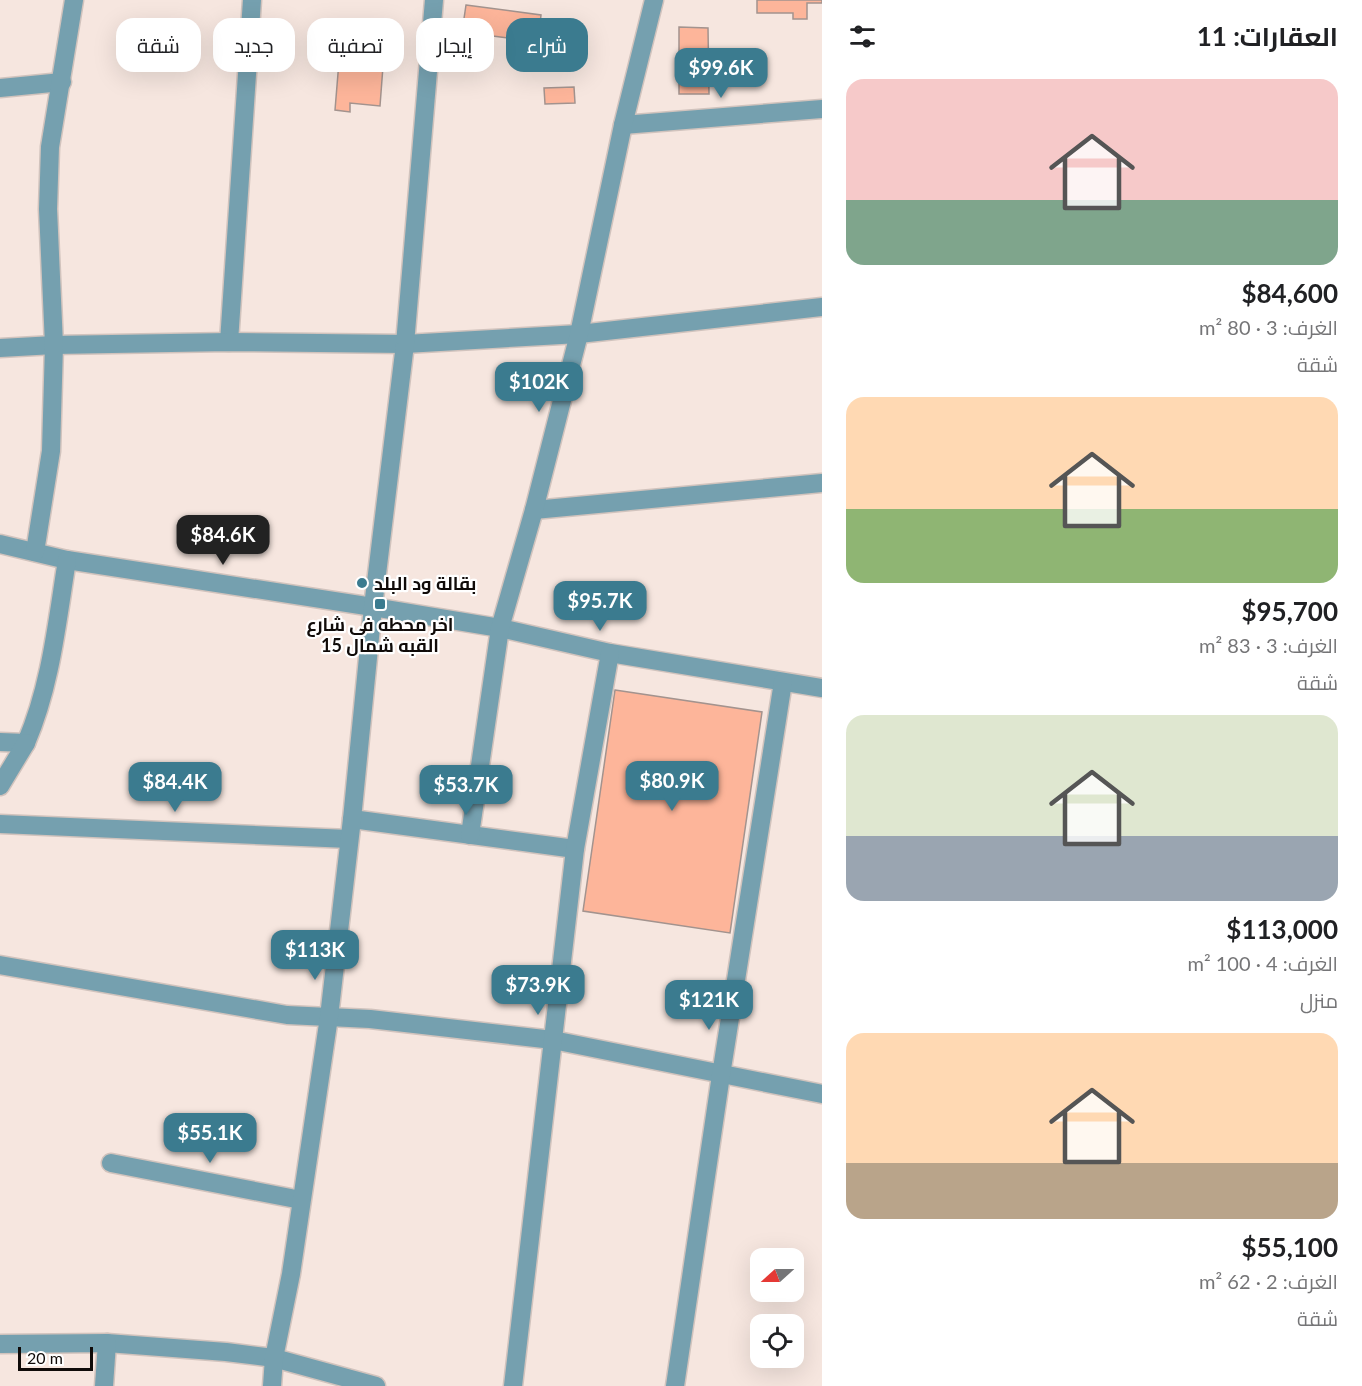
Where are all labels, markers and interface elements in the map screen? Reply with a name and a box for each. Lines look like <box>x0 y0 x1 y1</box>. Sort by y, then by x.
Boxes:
chip: شقة <box>116 18 201 72</box>
chip: جديد <box>213 18 295 72</box>
chip: تصفية <box>307 18 404 72</box>
chip: إيجار <box>416 18 494 72</box>
chip: شراء <box>506 18 588 72</box>
icon: filters <box>846 20 879 53</box>
text: العقارات: 11 <box>1197 20 1338 52</box>
pin: $99.6K <box>672 48 770 99</box>
text: $99.6K <box>689 55 753 79</box>
icon: home <box>1038 118 1146 226</box>
text: $84,600 <box>1241 277 1338 309</box>
text: الغرف: 3 · 80 m² <box>1199 315 1338 339</box>
text: شقة <box>1297 352 1338 376</box>
pin: $102K <box>497 362 581 413</box>
text: $102K <box>509 369 569 393</box>
icon: home <box>1038 436 1146 544</box>
pin: $84.6K <box>174 515 272 566</box>
text: $84.6K <box>191 522 255 546</box>
place label: بقالة ود البلد <box>374 572 476 595</box>
marker: بقالة ود البلد <box>355 576 369 590</box>
pin: $95.7K <box>551 581 649 632</box>
text: $95.7K <box>568 588 632 612</box>
text: $95,700 <box>1241 595 1338 627</box>
marker: اخر محطه في شارع 15 القبه شمال <box>373 597 387 611</box>
place label: اخر محطه في شارع 15 القبه شمال <box>306 613 454 657</box>
text: الغرف: 3 · 83 m² <box>1199 633 1338 657</box>
text: شقة <box>1297 670 1338 694</box>
icon: home <box>1038 754 1146 862</box>
pin: $80.9K <box>623 761 721 812</box>
pin: $84.4K <box>126 762 224 813</box>
pin: $53.7K <box>417 765 515 816</box>
text: $80.9K <box>640 768 704 792</box>
text: $84.4K <box>143 769 207 793</box>
text: $53.7K <box>434 772 498 796</box>
text: $113,000 <box>1226 913 1338 945</box>
pin: $113K <box>273 930 357 981</box>
text: $113K <box>285 937 345 961</box>
text: الغرف: 4 · 100 m² <box>1187 951 1338 975</box>
pin: $73.9K <box>489 965 587 1016</box>
text: $73.9K <box>506 972 570 996</box>
pin: $121K <box>667 980 751 1031</box>
text: $121K <box>679 987 739 1011</box>
text: منزل <box>1300 988 1338 1012</box>
icon: home <box>1038 1072 1146 1180</box>
pin: $55.1K <box>161 1113 259 1164</box>
text: $55.1K <box>178 1120 242 1144</box>
text: $55,100 <box>1241 1231 1338 1263</box>
north arrow <box>750 1248 804 1302</box>
map controls <box>750 1248 804 1368</box>
text: الغرف: 2 · 62 m² <box>1199 1269 1338 1293</box>
text: شقة <box>1297 1306 1338 1330</box>
button: locate <box>750 1314 804 1368</box>
scale bar <box>18 1344 93 1372</box>
text: 20 m <box>27 1348 63 1367</box>

